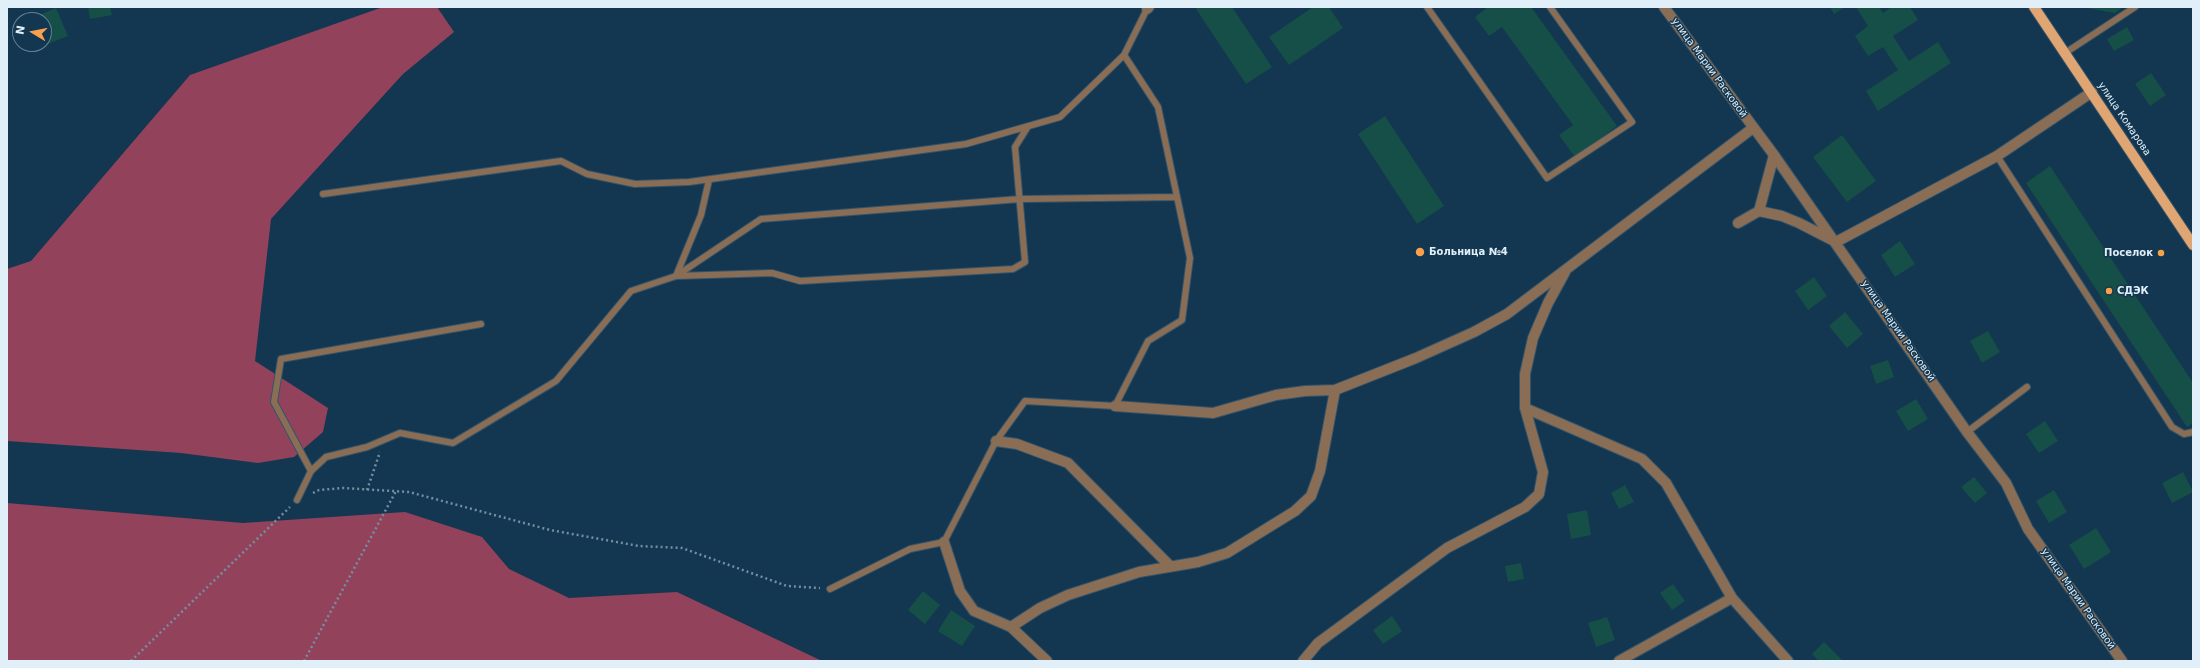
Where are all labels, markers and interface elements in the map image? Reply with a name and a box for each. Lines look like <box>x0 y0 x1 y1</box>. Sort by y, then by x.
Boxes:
north arrow <box>12 12 52 52</box>
street label: улица Марии Расковой <box>1669 16 1749 120</box>
text: N <box>13 24 28 36</box>
street label: улица Комарова <box>2095 80 2153 158</box>
marker: Больница №4 <box>1414 246 1426 258</box>
place label: Больница №4 <box>1429 246 1508 258</box>
place label: Поселок <box>2104 247 2153 259</box>
marker: Поселок <box>2156 248 2166 258</box>
street label: улица Марии Расковой <box>1859 278 1937 384</box>
place label: СДЭК <box>2117 285 2149 297</box>
marker: СДЭК <box>2104 286 2114 296</box>
street label: улица Марии Расковой <box>2039 546 2117 652</box>

